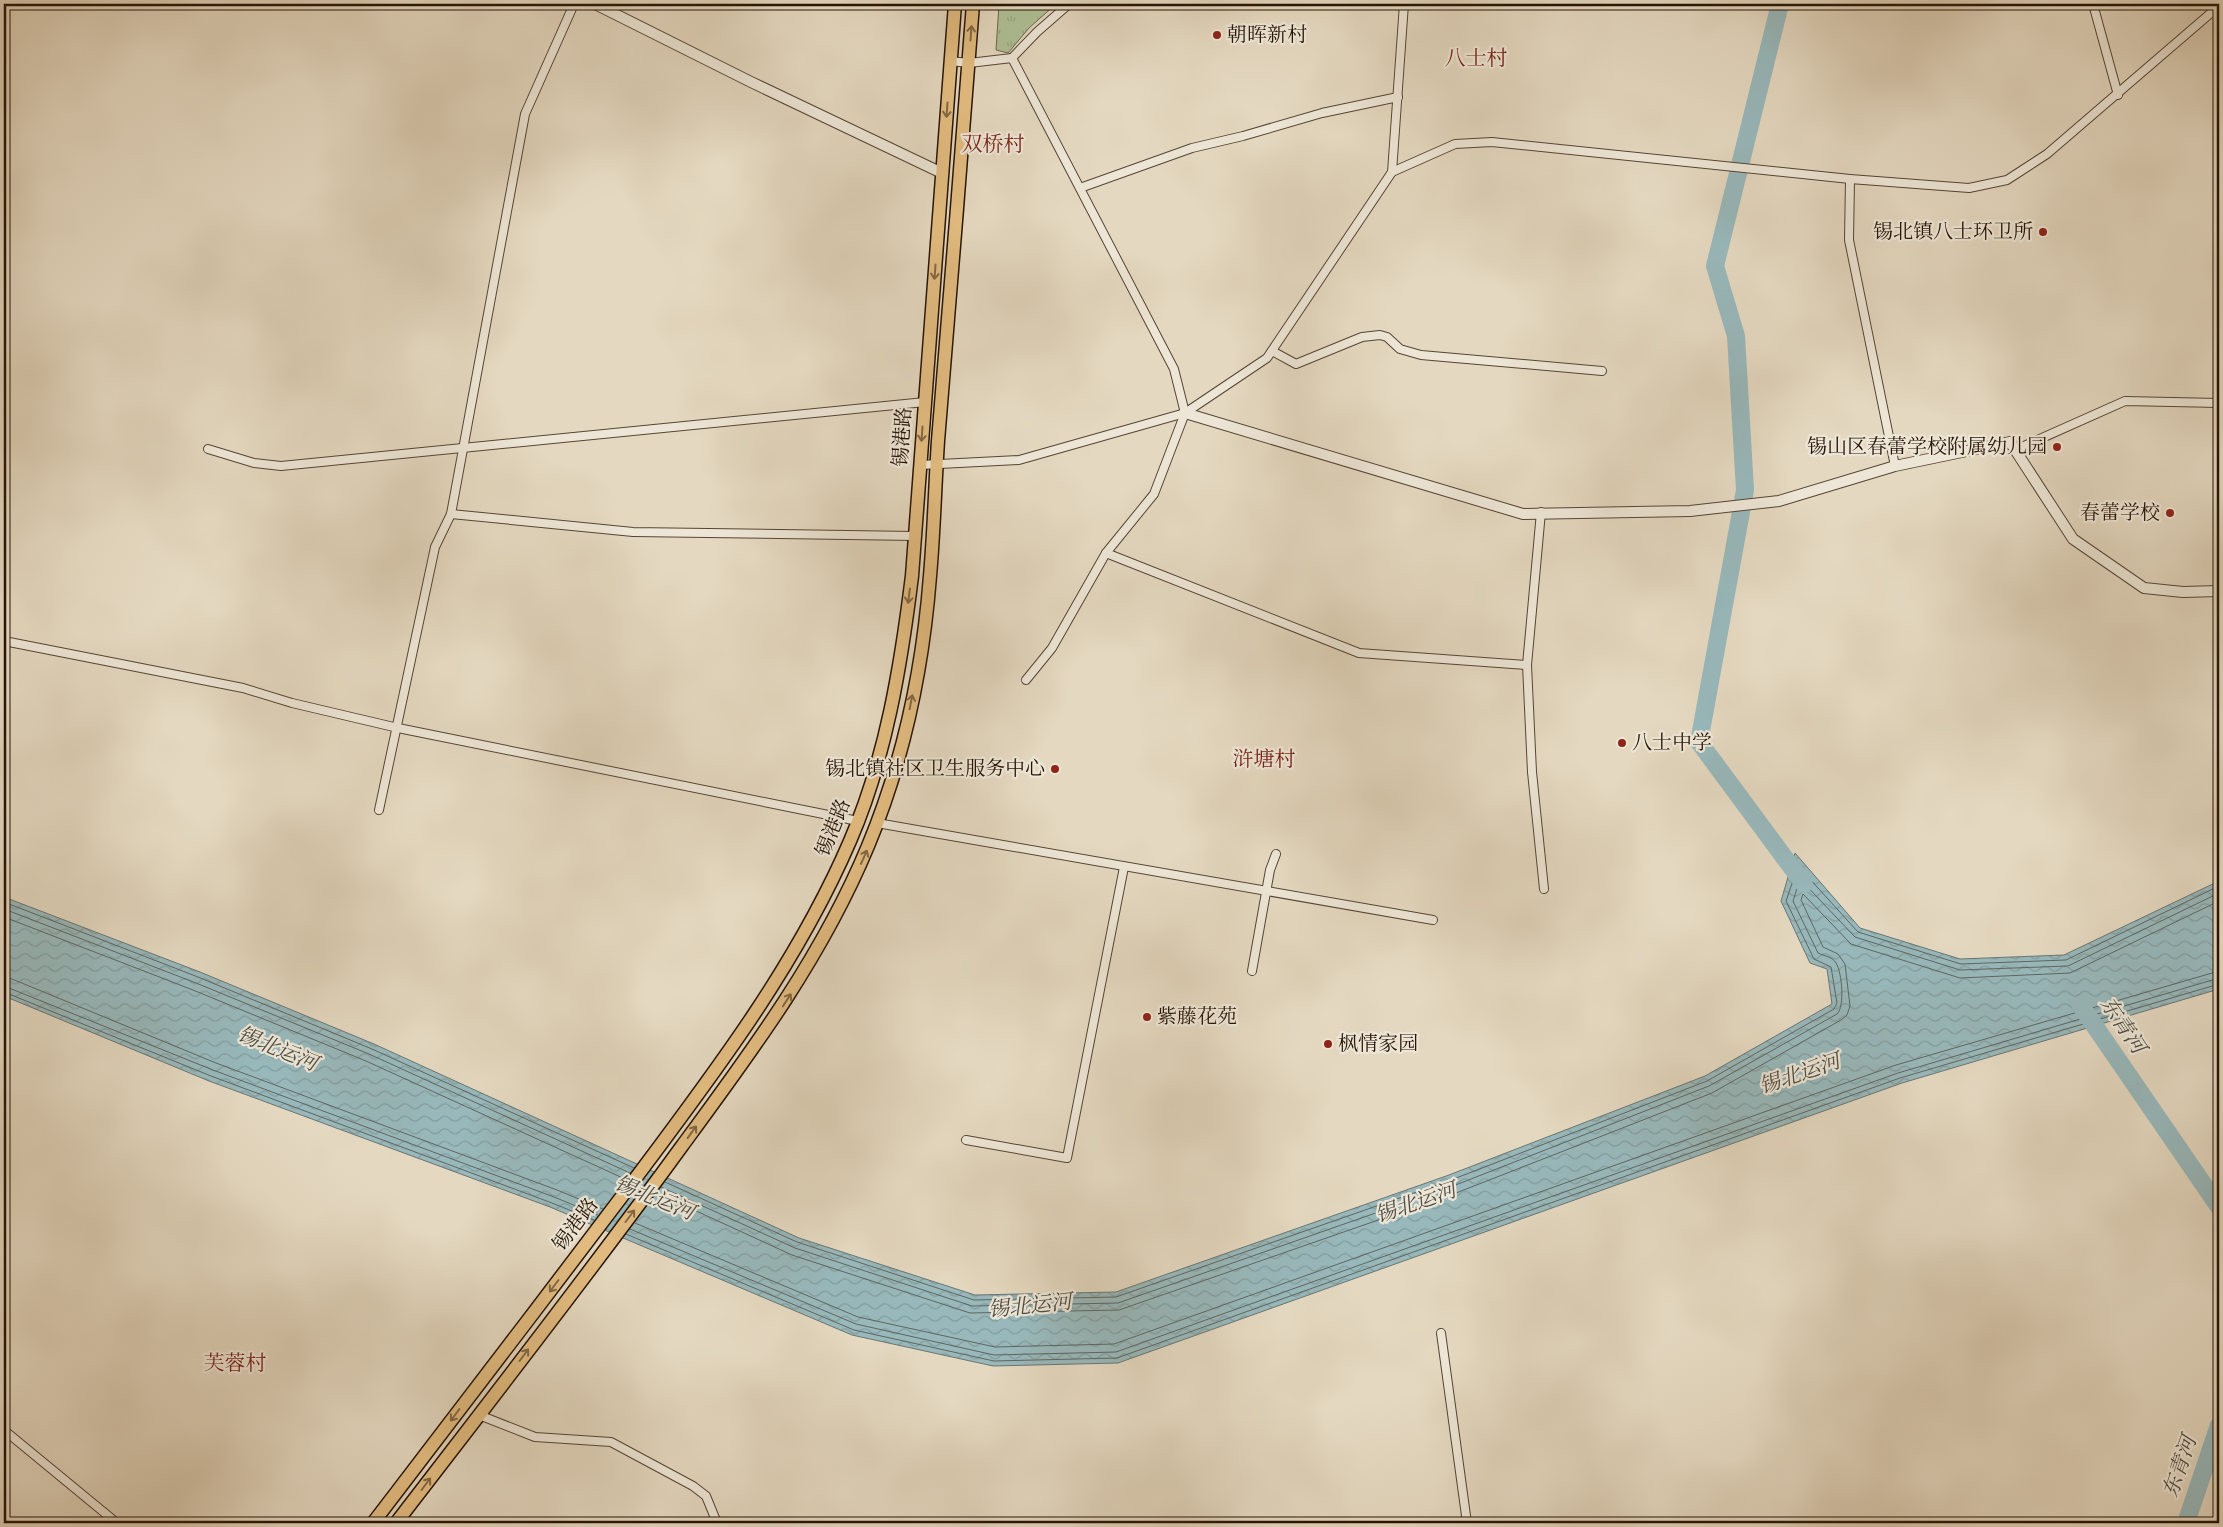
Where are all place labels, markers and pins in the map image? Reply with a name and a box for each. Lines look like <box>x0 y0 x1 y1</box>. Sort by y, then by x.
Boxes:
place label: 朝晖新村 <box>1227 23 1307 48</box>
marker: 朝晖新村 <box>1211 29 1223 41</box>
place label: 锡北镇八士环卫所 <box>1873 220 2033 245</box>
marker: 锡北镇八士环卫所 <box>2037 226 2049 238</box>
place label: 锡山区春蕾学校附属幼儿园 <box>1807 435 2047 460</box>
marker: 锡山区春蕾学校附属幼儿园 <box>2051 441 2063 453</box>
place label: 春蕾学校 <box>2080 501 2160 526</box>
marker: 春蕾学校 <box>2164 507 2176 519</box>
place label: 八士中学 <box>1632 731 1712 756</box>
marker: 八士中学 <box>1616 737 1628 749</box>
place label: 锡北镇社区卫生服务中心 <box>825 757 1045 782</box>
marker: 锡北镇社区卫生服务中心 <box>1049 763 1061 775</box>
place label: 紫藤花苑 <box>1157 1005 1237 1030</box>
marker: 紫藤花苑 <box>1141 1011 1153 1023</box>
place label: 枫情家园 <box>1338 1032 1418 1057</box>
marker: 枫情家园 <box>1322 1038 1334 1050</box>

